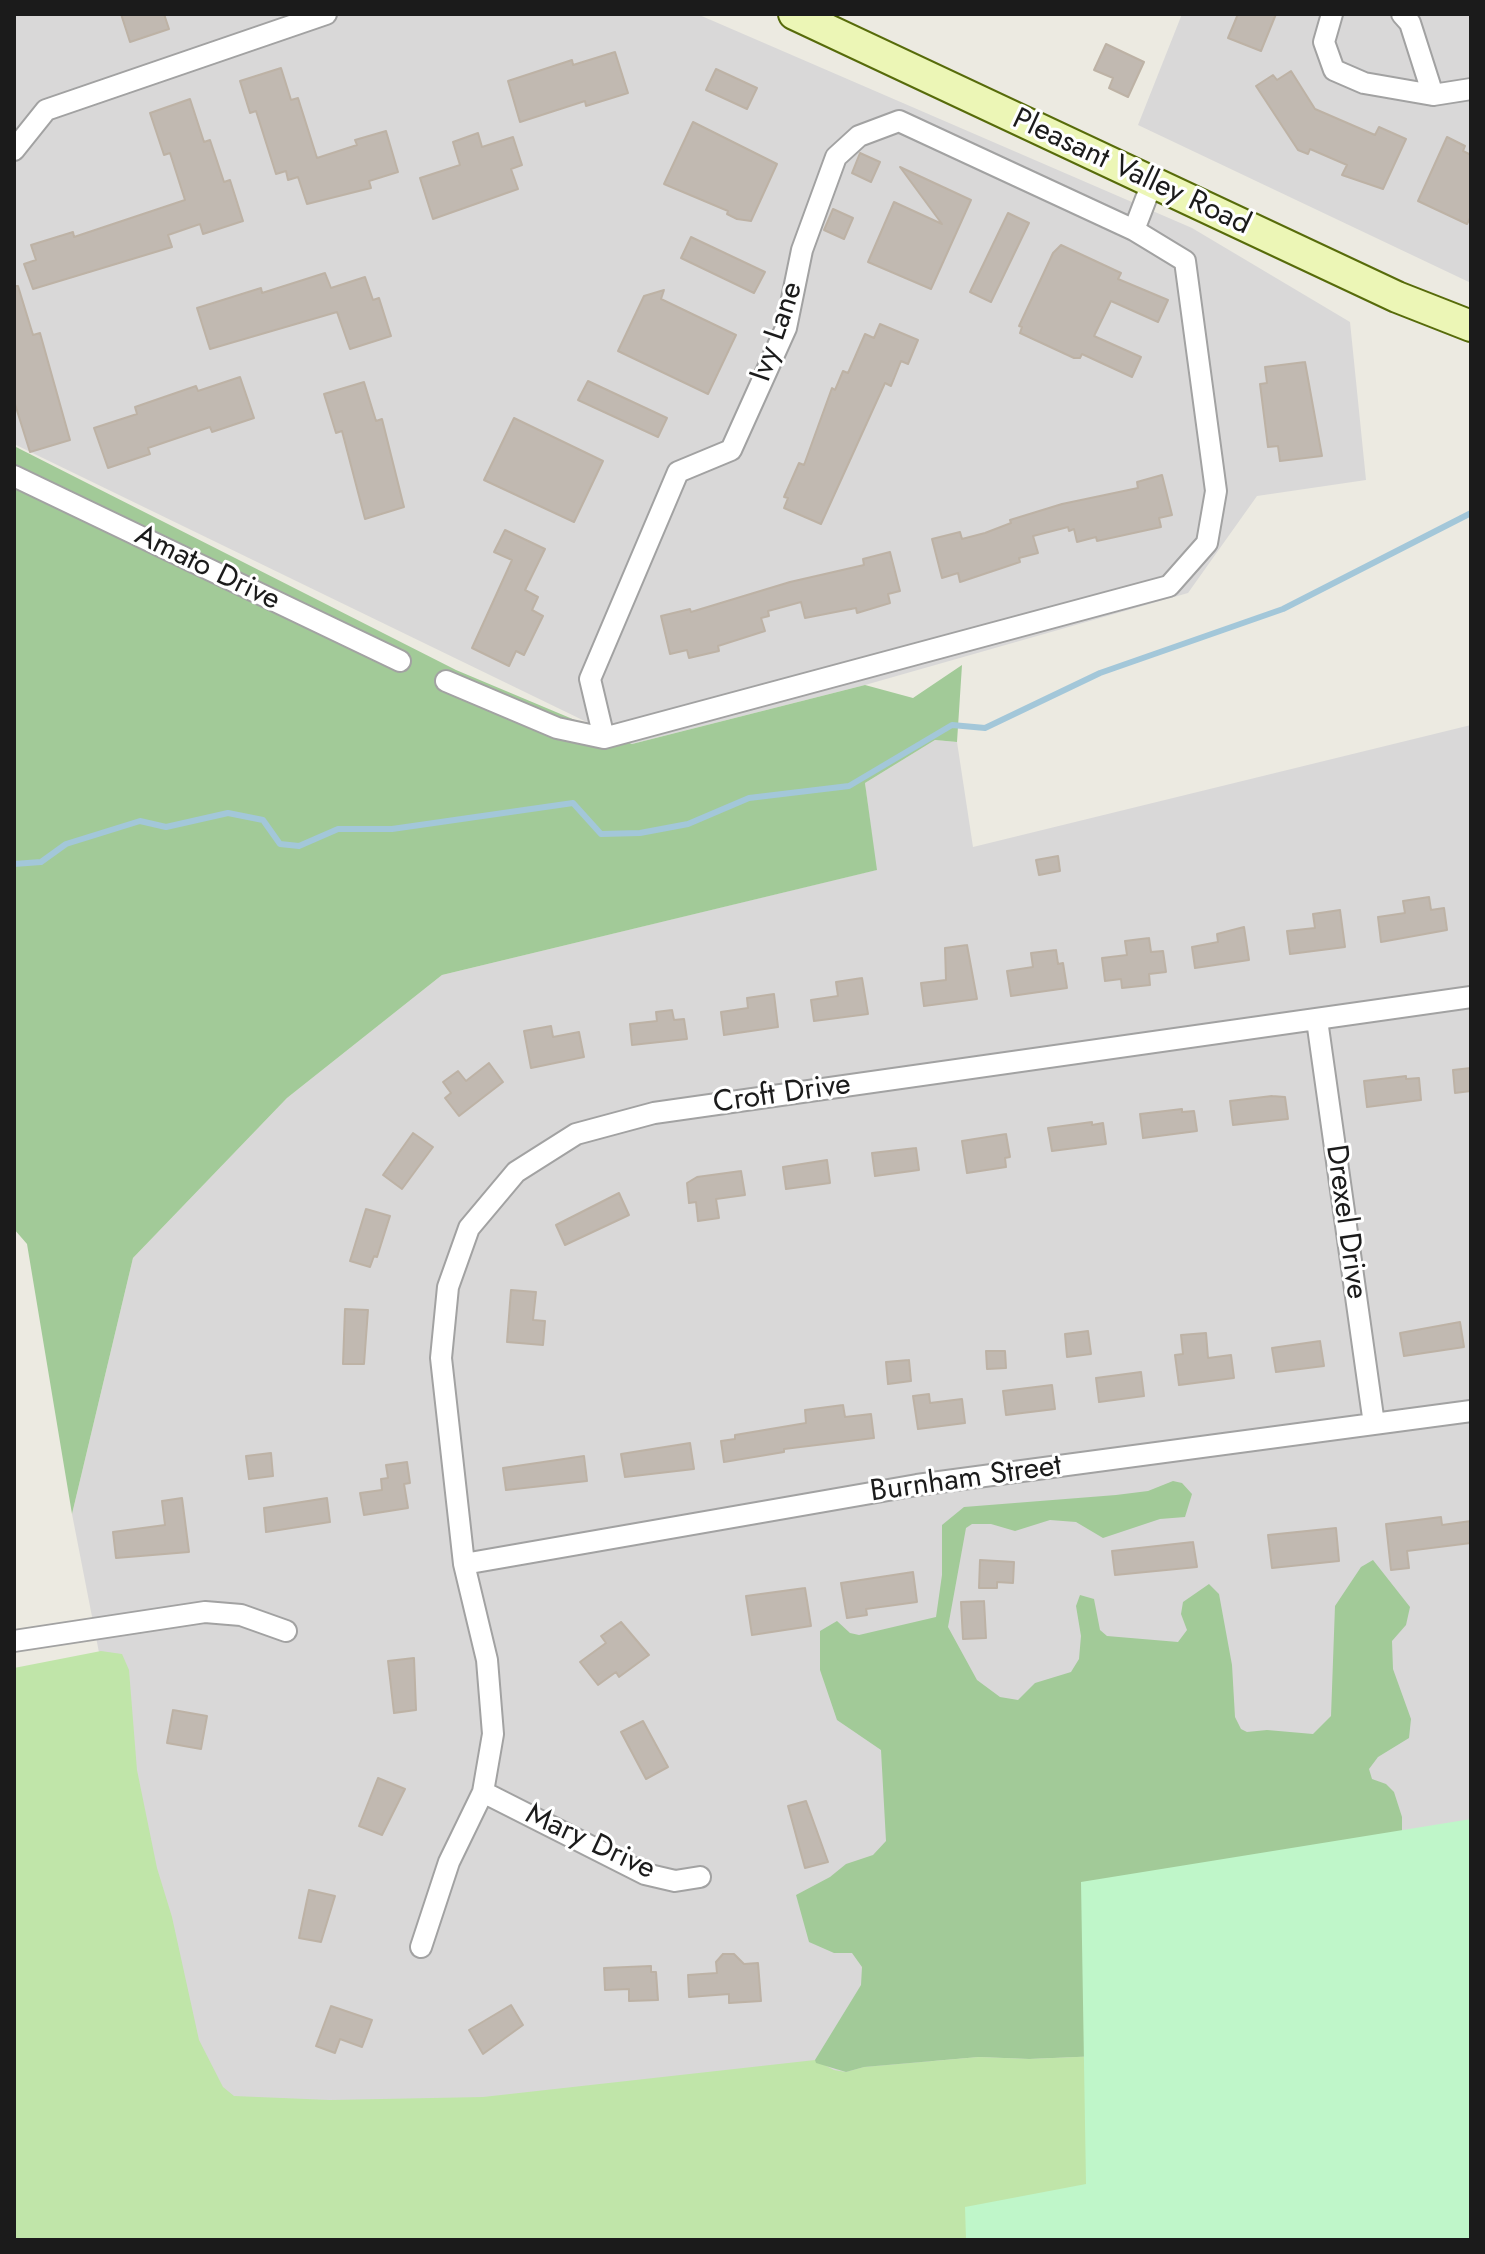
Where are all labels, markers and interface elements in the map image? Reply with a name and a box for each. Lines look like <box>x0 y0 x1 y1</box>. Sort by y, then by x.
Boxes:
street label: Pleasant Valley Road <box>1006 102 1256 244</box>
street label: Ivy Lane <box>744 278 812 386</box>
street label: Amato Drive <box>129 518 285 620</box>
street label: Croft Drive <box>711 1068 853 1122</box>
street label: Drexel Drive <box>1316 1143 1374 1301</box>
street label: Burnham Street <box>868 1449 1064 1511</box>
street label: Mary Drive <box>519 1797 661 1889</box>

